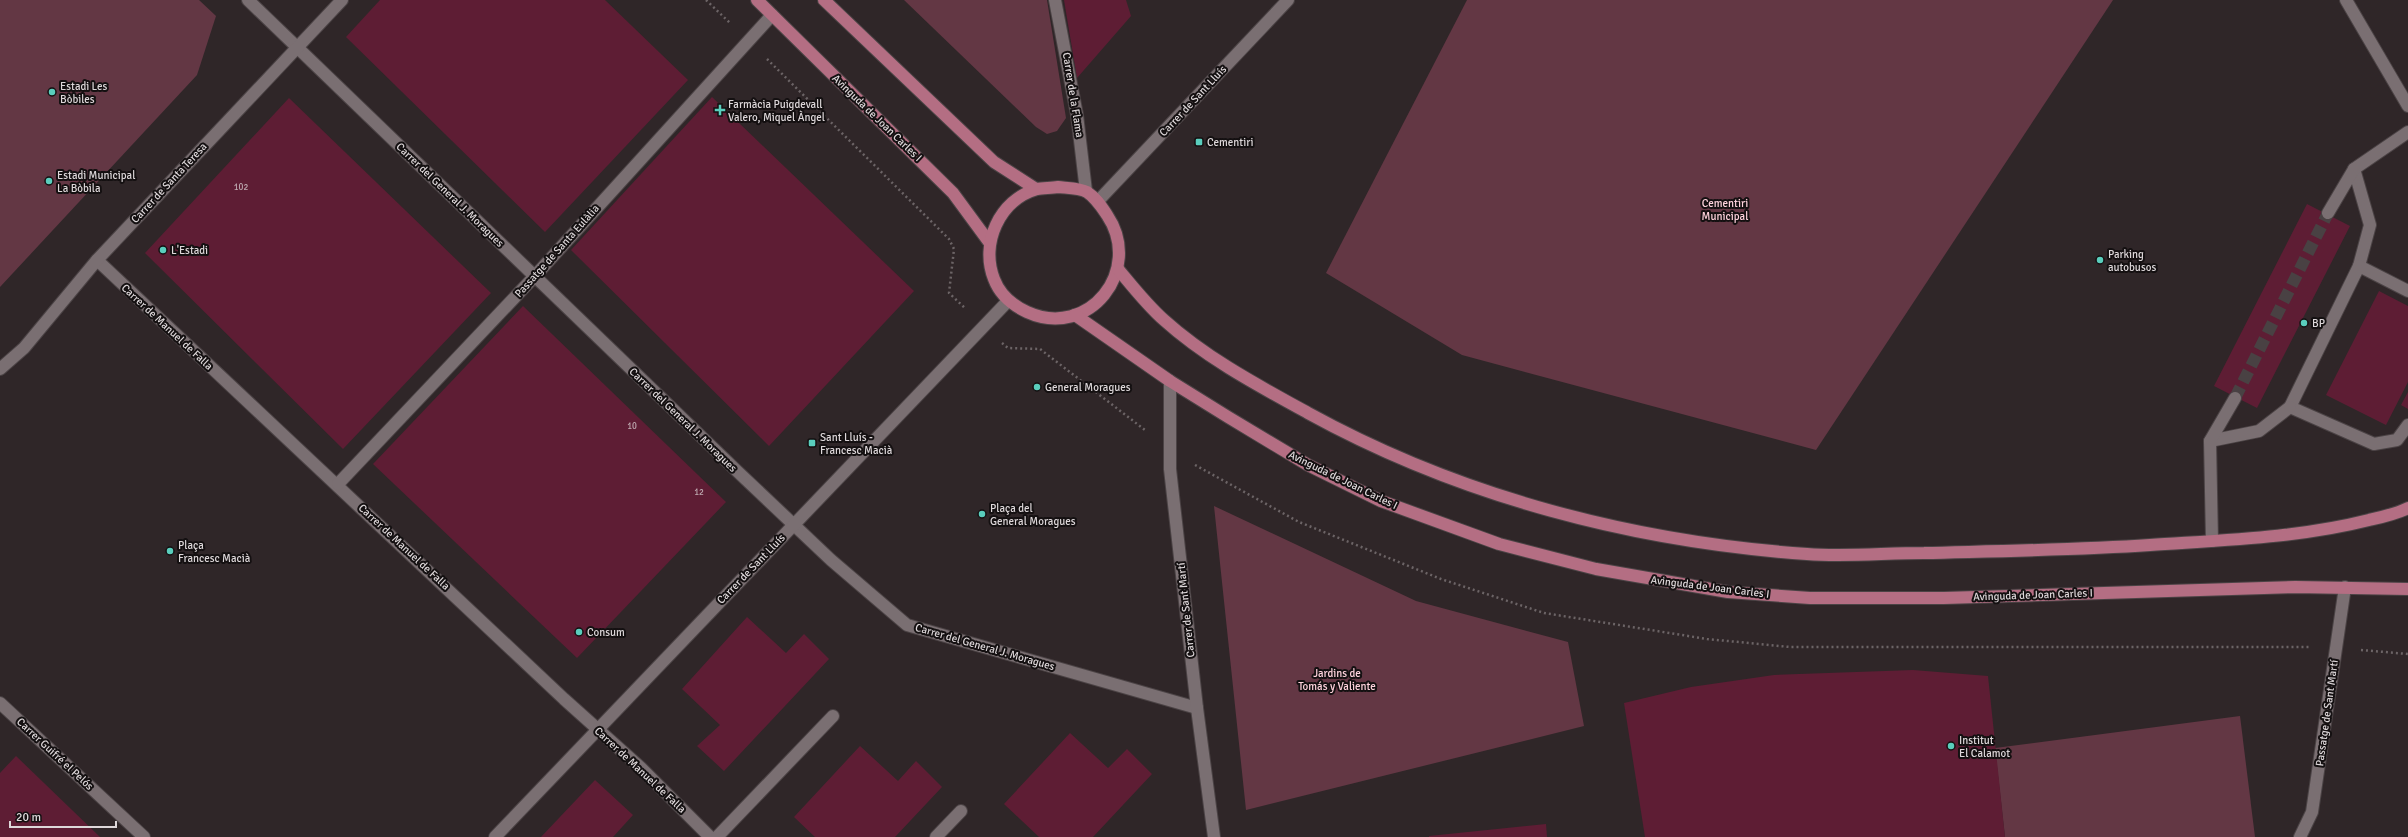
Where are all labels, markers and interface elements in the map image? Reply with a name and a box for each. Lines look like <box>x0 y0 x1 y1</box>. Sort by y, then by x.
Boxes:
street label: Carrer de la Flama <box>1060 52 1086 139</box>
street label: Carrer de Sant Lluís <box>1157 63 1229 139</box>
street label: Avinguda de Joan Carles I <box>829 72 925 164</box>
place label: Estadi Les Bòbiles <box>60 80 108 106</box>
marker: Estadi Les Bòbiles <box>47 87 57 97</box>
place label: Farmàcia Puigdevall Valero, Miquel Àngel <box>728 98 825 124</box>
marker: Farmàcia Puigdevall Valero, Miquel Àngel <box>715 105 725 115</box>
place label: Cementiri <box>1207 136 1253 149</box>
marker: Cementiri <box>1194 137 1204 147</box>
street label: Carrer de Santa Teresa <box>128 140 210 226</box>
street label: Carrer del General J. Moragues <box>394 140 507 250</box>
place label: Estadi Municipal La Bòbila <box>57 169 135 195</box>
marker: Estadi Municipal La Bòbila <box>44 176 54 186</box>
house number: 102 <box>234 182 248 193</box>
park label: Cementiri Municipal <box>1702 197 1748 223</box>
street label: Passatge de Santa Eulàlia <box>512 202 602 300</box>
place label: L'Estadi <box>171 244 208 257</box>
marker: L'Estadi <box>158 245 168 255</box>
place label: Parking autobusos <box>2108 248 2156 274</box>
marker: Parking autobusos <box>2095 255 2105 265</box>
street label: Carrer de Manuel de Falla <box>119 281 216 373</box>
place label: BP <box>2312 317 2325 330</box>
marker: BP <box>2299 318 2309 328</box>
street label: Carrer del General J. Moragues <box>627 365 740 475</box>
place label: General Moragues <box>1045 381 1131 394</box>
marker: General Moragues <box>1032 382 1042 392</box>
house number: 10 <box>627 421 637 432</box>
place label: Sant Lluís - Francesc Macià <box>820 431 893 457</box>
marker: Sant Lluís - Francesc Macià <box>807 438 817 448</box>
street label: Avinguda de Joan Carles I <box>1286 448 1400 512</box>
house number: 12 <box>694 487 704 498</box>
street label: Carrer de Manuel de Falla <box>356 501 453 593</box>
place label: Plaça del General Moragues <box>990 502 1076 528</box>
marker: Plaça del General Moragues <box>977 509 987 519</box>
street label: Carrer de Sant Lluís <box>714 531 788 607</box>
place label: Plaça Francesc Macià <box>178 539 251 565</box>
marker: Plaça Francesc Macià <box>165 546 175 556</box>
street label: Carrer de Sant Martí <box>1175 562 1197 658</box>
street label: Avinguda de Joan Carles I <box>1650 573 1770 601</box>
street label: Avinguda de Joan Carles I <box>1973 586 2093 604</box>
street label: Carrer del General J. Moragues <box>914 621 1056 673</box>
place label: Consum <box>587 626 625 639</box>
marker: Consum <box>574 627 584 637</box>
street label: Passatge de Sant Martí <box>2313 659 2341 767</box>
park label: Jardins de Tomás y Valiente <box>1298 667 1376 693</box>
street label: Carrer Guifré el Pelós <box>14 715 96 793</box>
street label: Carrer de Manuel de Falla <box>592 724 689 816</box>
place label: Institut El Calamot <box>1959 734 2010 760</box>
marker: Institut El Calamot <box>1946 741 1956 751</box>
scale bar <box>10 803 116 829</box>
text: 20 m <box>16 810 41 825</box>

